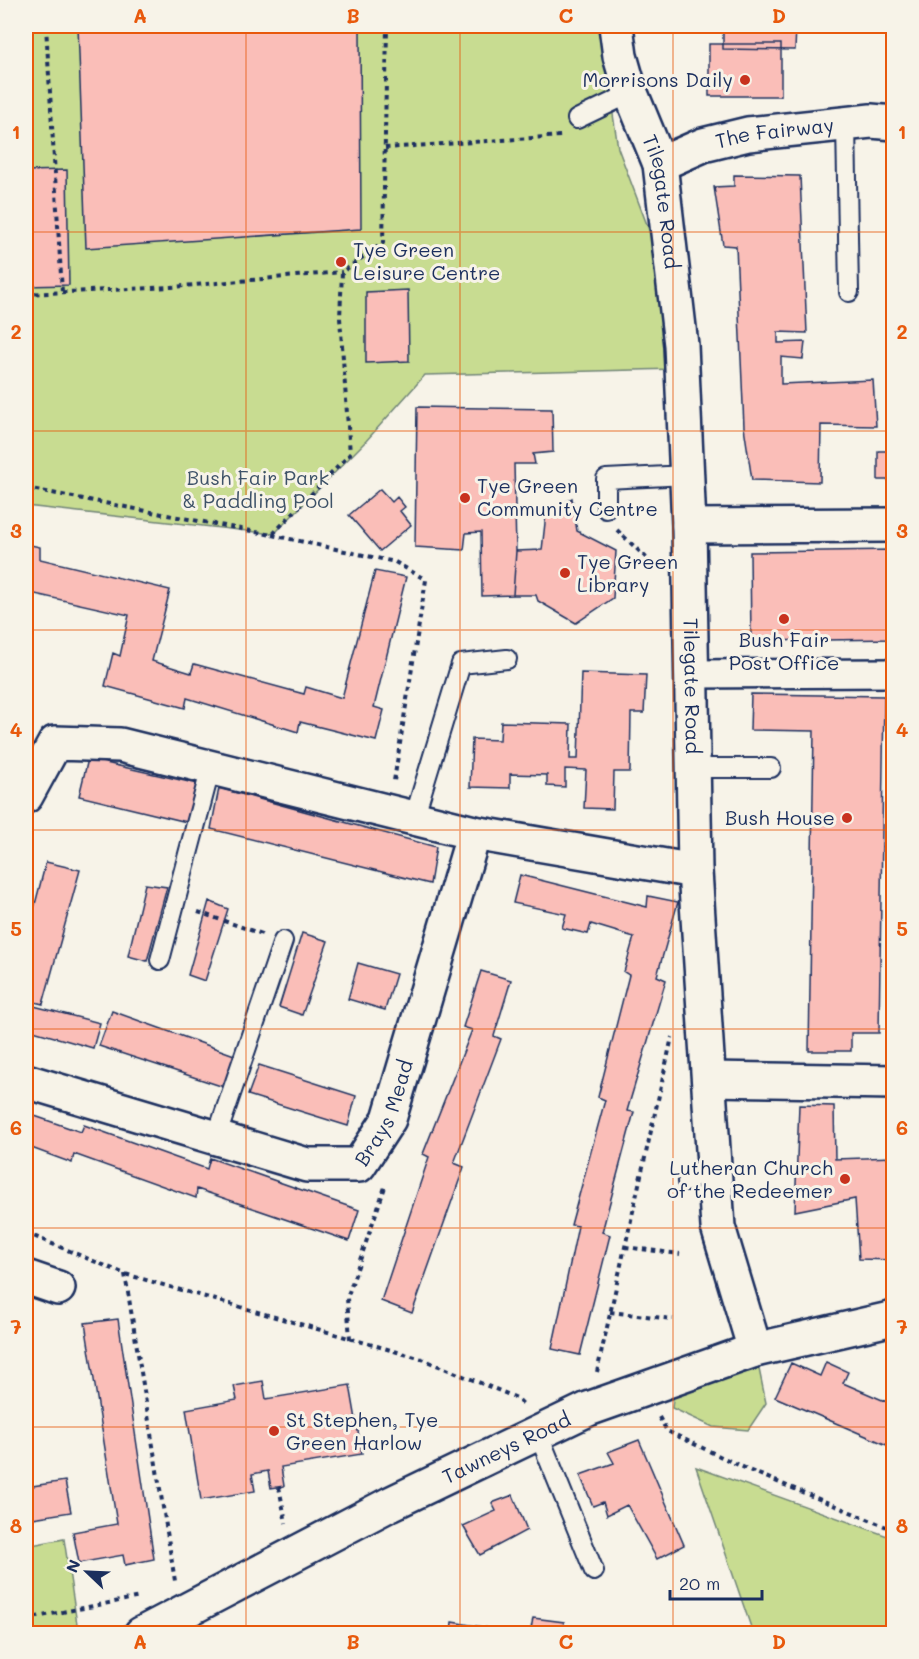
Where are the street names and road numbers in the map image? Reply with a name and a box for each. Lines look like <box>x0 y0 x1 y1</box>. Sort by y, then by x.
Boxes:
street label: The Fairway <box>713 111 835 154</box>
street label: Tilegate Road <box>637 130 686 270</box>
street label: Tilegate Road <box>679 618 707 754</box>
street label: Brays Mead <box>348 1056 418 1171</box>
street label: Tawneys Road <box>438 1405 574 1489</box>

